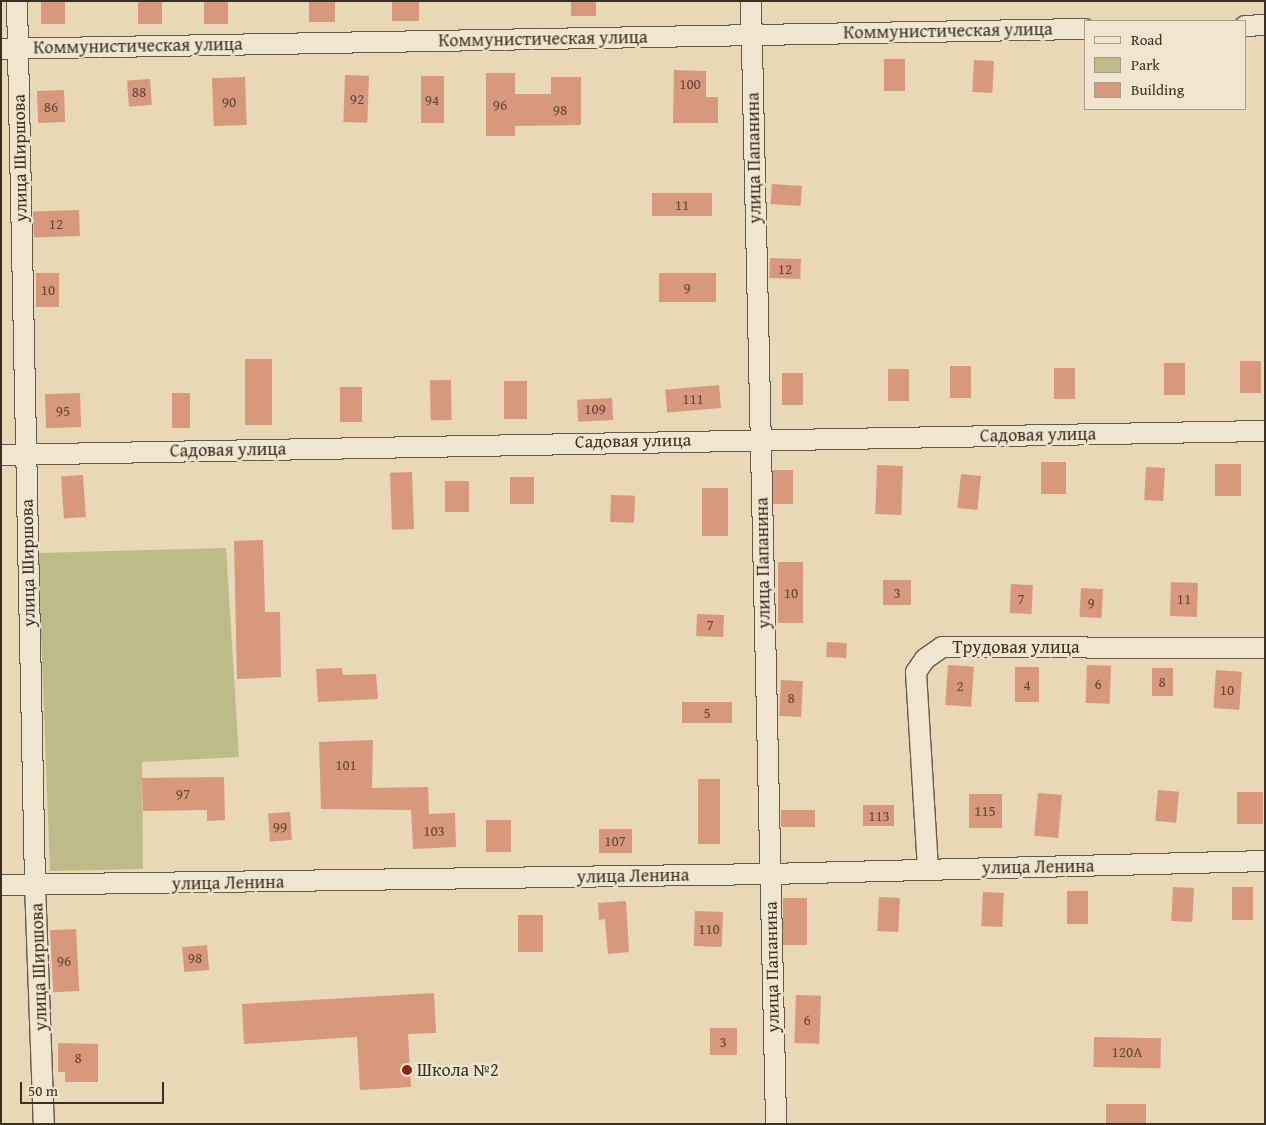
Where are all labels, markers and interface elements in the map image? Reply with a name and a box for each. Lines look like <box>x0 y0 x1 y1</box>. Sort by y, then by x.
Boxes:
street label: Коммунистическая улица <box>843 18 1053 44</box>
legend <box>1084 20 1246 110</box>
street label: Коммунистическая улица <box>438 26 648 52</box>
text: Road <box>1131 29 1162 50</box>
street label: Коммунистическая улица <box>33 33 243 59</box>
text: Park <box>1131 54 1160 75</box>
house number: 100 <box>679 75 701 93</box>
text: Building <box>1131 79 1184 100</box>
house number: 88 <box>132 83 146 101</box>
house number: 92 <box>350 90 364 108</box>
house number: 94 <box>425 91 439 109</box>
street label: улица Папанина <box>742 92 766 224</box>
house number: 90 <box>222 93 236 111</box>
street label: улица Ширшова <box>8 94 32 222</box>
house number: 96 <box>493 96 507 114</box>
house number: 86 <box>44 98 58 116</box>
house number: 98 <box>553 101 567 119</box>
house number: 11 <box>675 196 689 214</box>
house number: 12 <box>49 215 63 233</box>
house number: 12 <box>778 260 792 278</box>
house number: 9 <box>683 279 691 297</box>
house number: 10 <box>41 281 55 299</box>
house number: 111 <box>682 390 704 408</box>
house number: 109 <box>584 400 606 418</box>
house number: 95 <box>56 402 70 420</box>
street label: Садовая улица <box>980 423 1096 447</box>
street label: Садовая улица <box>575 429 691 453</box>
street label: Садовая улица <box>170 438 286 462</box>
street label: улица Папанина <box>751 497 775 629</box>
street label: улица Ширшова <box>16 499 40 627</box>
house number: 10 <box>784 584 798 602</box>
house number: 3 <box>893 584 901 602</box>
house number: 7 <box>1017 590 1025 608</box>
house number: 11 <box>1177 590 1191 608</box>
house number: 9 <box>1087 594 1095 612</box>
house number: 7 <box>706 616 714 634</box>
street label: Трудовая улица <box>953 636 1079 658</box>
house number: 8 <box>1158 673 1166 691</box>
house number: 6 <box>1094 675 1102 693</box>
house number: 4 <box>1023 676 1031 694</box>
house number: 2 <box>956 677 964 695</box>
house number: 10 <box>1220 681 1234 699</box>
house number: 8 <box>787 689 795 707</box>
house number: 5 <box>703 704 711 722</box>
house number: 101 <box>335 756 357 774</box>
house number: 97 <box>176 785 190 803</box>
house number: 115 <box>974 802 996 820</box>
house number: 113 <box>868 807 890 825</box>
house number: 99 <box>273 818 287 836</box>
house number: 103 <box>423 822 445 840</box>
house number: 107 <box>604 832 626 850</box>
street label: улица Ленина <box>982 855 1094 879</box>
street label: улица Ленина <box>577 864 689 888</box>
street label: улица Ленина <box>172 871 284 895</box>
street label: улица Папанина <box>760 901 784 1033</box>
street label: улица Ширшова <box>26 903 52 1031</box>
house number: 110 <box>698 920 720 938</box>
house number: 98 <box>188 949 202 967</box>
house number: 96 <box>57 952 71 970</box>
house number: 6 <box>803 1011 811 1029</box>
house number: 3 <box>719 1033 727 1051</box>
house number: 120А <box>1112 1043 1142 1061</box>
house number: 8 <box>74 1049 82 1067</box>
place label: Школа №2 <box>417 1059 499 1081</box>
marker: Школа №2 <box>401 1064 413 1076</box>
scale bar <box>22 1072 166 1104</box>
text: 50 m <box>28 1080 58 1101</box>

